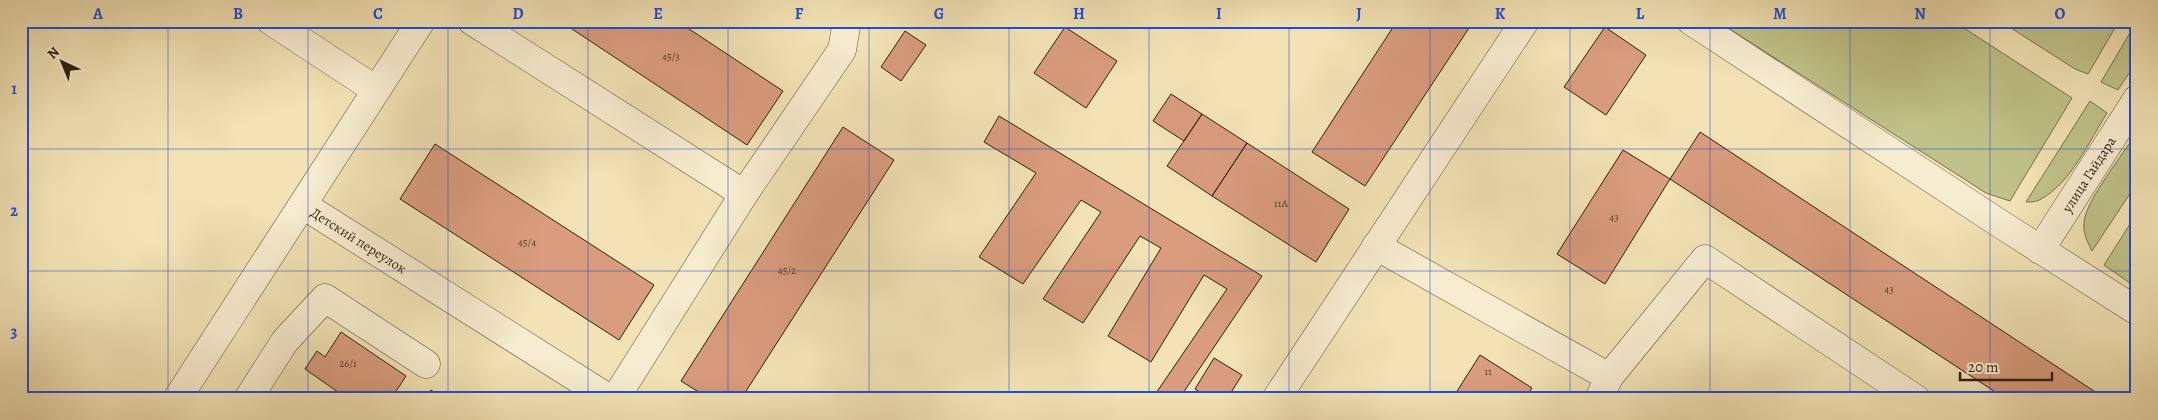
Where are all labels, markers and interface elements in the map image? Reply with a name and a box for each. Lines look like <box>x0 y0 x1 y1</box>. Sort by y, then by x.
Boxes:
text: A <box>92 3 104 25</box>
text: B <box>233 3 243 25</box>
text: C <box>373 3 383 25</box>
text: D <box>512 3 524 25</box>
text: E <box>653 3 663 25</box>
text: F <box>795 3 804 25</box>
text: G <box>934 3 944 25</box>
text: H <box>1073 3 1085 25</box>
text: I <box>1216 3 1222 25</box>
text: J <box>1356 3 1362 25</box>
text: K <box>1495 3 1506 25</box>
text: L <box>1636 3 1645 25</box>
text: M <box>1773 3 1787 25</box>
text: N <box>1914 3 1926 25</box>
text: O <box>2055 3 2066 25</box>
north arrow <box>38 38 88 88</box>
text: N <box>43 43 64 63</box>
house number: 45/3 <box>662 49 680 64</box>
text: 1 <box>11 78 17 100</box>
street label: улица Гайдара <box>2057 132 2120 217</box>
house number: 11А <box>1274 196 1289 211</box>
text: 2 <box>10 200 18 222</box>
street label: Детский переулок <box>307 203 410 278</box>
house number: 43 <box>1609 210 1619 225</box>
house number: 45/4 <box>518 235 536 250</box>
house number: 45/2 <box>778 263 796 278</box>
house number: 43 <box>1884 282 1894 297</box>
text: 3 <box>11 321 18 343</box>
scale bar <box>1960 350 2053 382</box>
house number: 26/1 <box>339 356 357 371</box>
text: 20 m <box>1968 357 1999 377</box>
house number: 11 <box>1484 364 1492 379</box>

